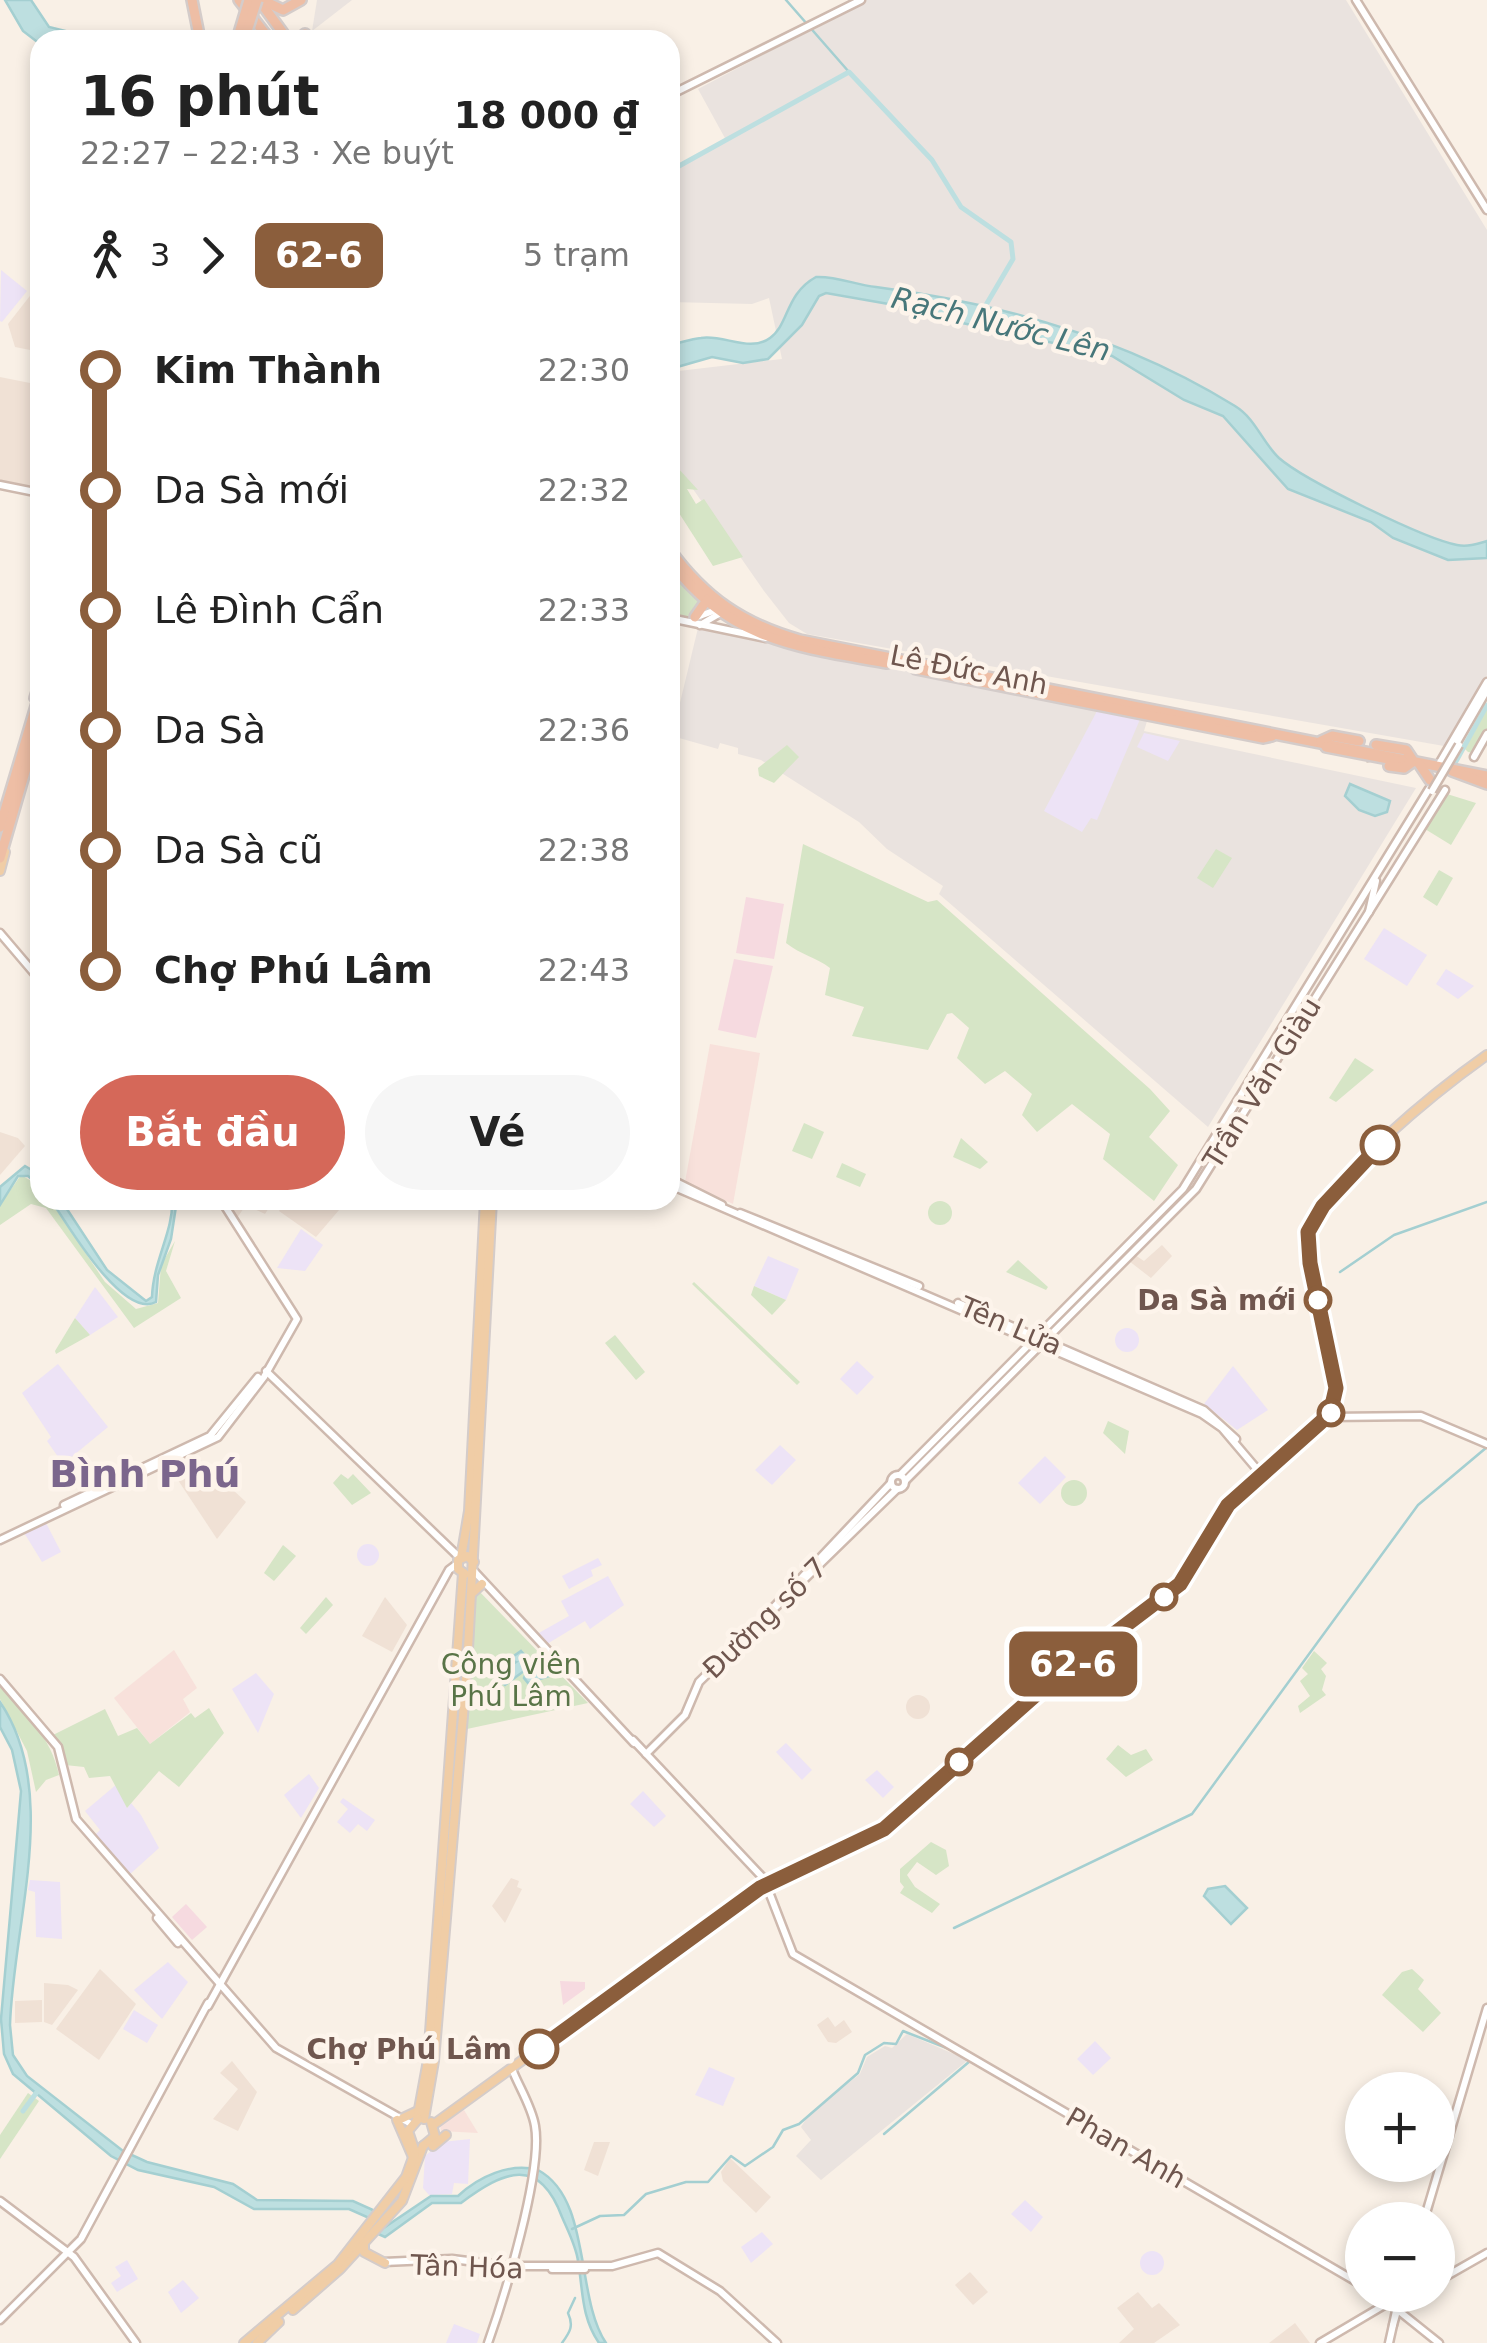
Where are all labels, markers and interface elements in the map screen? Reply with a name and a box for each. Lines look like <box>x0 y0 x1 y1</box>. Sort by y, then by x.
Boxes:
text: 16 phút <box>80 64 320 128</box>
text: 18 000 ₫ <box>454 93 639 137</box>
text: 22:27 – 22:43 · Xe buýt <box>80 134 454 172</box>
icon: walk <box>80 228 135 283</box>
icon: forward <box>185 228 240 283</box>
text: 62-6 <box>275 235 363 275</box>
text: 3 <box>150 236 170 274</box>
text: 5 trạm <box>523 236 630 274</box>
water label: Rạch Nước Lên <box>888 280 1114 368</box>
text: Kim Thành <box>154 348 382 392</box>
text: 22:30 <box>538 351 630 389</box>
text: Da Sà mới <box>154 468 349 512</box>
text: 22:32 <box>538 471 630 509</box>
text: Lê Đình Cẩn <box>154 588 384 632</box>
text: 22:33 <box>538 591 630 629</box>
street label: Lê Đức Anh <box>888 639 1050 701</box>
text: Da Sà <box>154 708 266 752</box>
text: 22:36 <box>538 711 630 749</box>
text: Da Sà cũ <box>154 828 323 872</box>
text: 22:38 <box>538 831 630 869</box>
text: Chợ Phú Lâm <box>154 948 433 992</box>
text: 22:43 <box>538 951 630 989</box>
street label: Trần Văn Giàu <box>1196 991 1328 1176</box>
button: Bắt đầu <box>80 1075 345 1190</box>
button: Vé <box>365 1075 630 1190</box>
unlabelled marker <box>1361 1126 1399 1164</box>
place label: Da Sà mới <box>1137 1284 1296 1317</box>
marker: Da Sà mới <box>1305 1287 1331 1313</box>
street label: Tên Lửa <box>954 1289 1067 1362</box>
unlabelled marker <box>1318 1400 1344 1426</box>
district label: Bình Phú <box>49 1452 241 1496</box>
street label: Đường số 7 <box>696 1551 834 1685</box>
unlabelled marker <box>1151 1584 1177 1610</box>
line badge: 62-6 <box>1003 1632 1143 1696</box>
text: 62-6 <box>1029 1644 1117 1684</box>
park label: Công viên Phú Lâm <box>441 1648 581 1713</box>
unlabelled marker <box>946 1749 972 1775</box>
marker: Chợ Phú Lâm <box>520 2030 558 2068</box>
place label: Chợ Phú Lâm <box>306 2033 512 2066</box>
map controls <box>1345 2072 1455 2312</box>
button: + <box>1345 2072 1455 2182</box>
street label: Phan Anh <box>1060 2100 1192 2196</box>
button: − <box>1345 2202 1455 2312</box>
street label: Tân Hóa <box>409 2249 524 2285</box>

